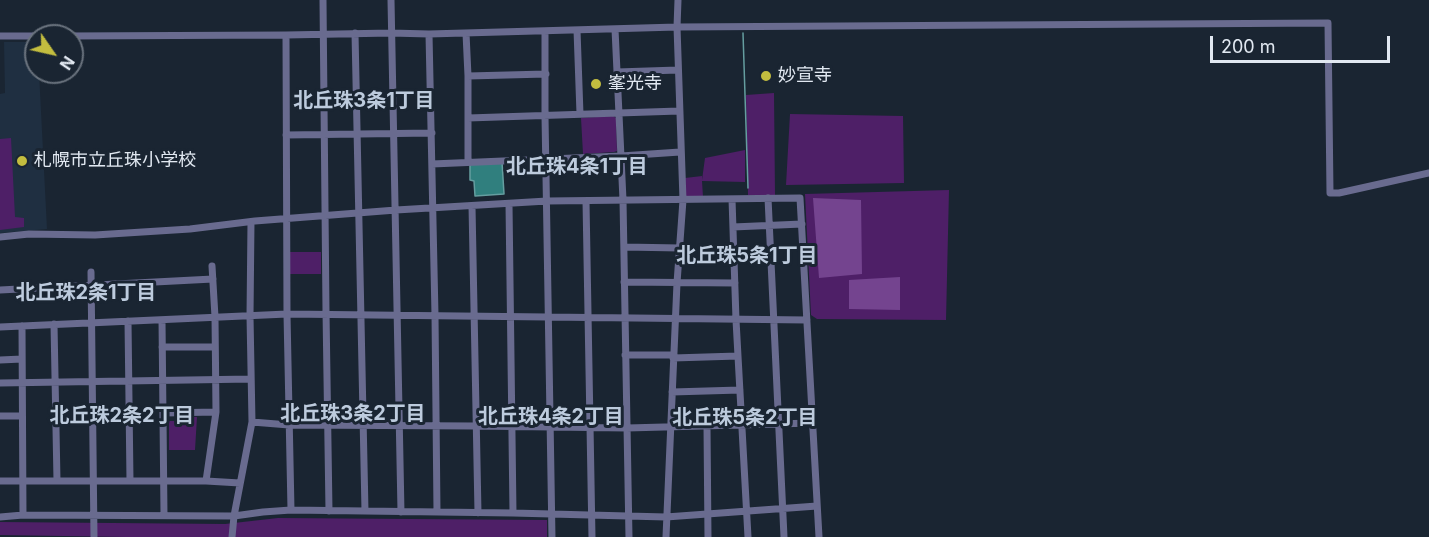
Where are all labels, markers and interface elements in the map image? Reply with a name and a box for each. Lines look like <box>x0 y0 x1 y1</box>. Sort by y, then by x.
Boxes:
north arrow <box>24 24 84 84</box>
scale bar <box>1213 24 1393 62</box>
text: 200 m <box>1221 36 1276 57</box>
text: N <box>56 52 79 74</box>
place label: 妙宣寺 <box>778 65 832 87</box>
marker: 妙宣寺 <box>759 69 773 83</box>
place label: 峯光寺 <box>608 73 662 95</box>
marker: 峯光寺 <box>589 77 603 91</box>
district label: 北丘珠3条1丁目 <box>293 89 435 113</box>
place label: 札幌市立丘珠小学校 <box>34 150 196 172</box>
marker: 札幌市立丘珠小学校 <box>15 154 29 168</box>
district label: 北丘珠4条1丁目 <box>506 155 648 179</box>
district label: 北丘珠5条1丁目 <box>676 244 818 268</box>
district label: 北丘珠2条1丁目 <box>15 281 157 305</box>
district label: 北丘珠3条2丁目 <box>280 402 426 426</box>
district label: 北丘珠2条2丁目 <box>49 404 195 428</box>
district label: 北丘珠4条2丁目 <box>478 405 624 429</box>
district label: 北丘珠5条2丁目 <box>672 406 818 430</box>

